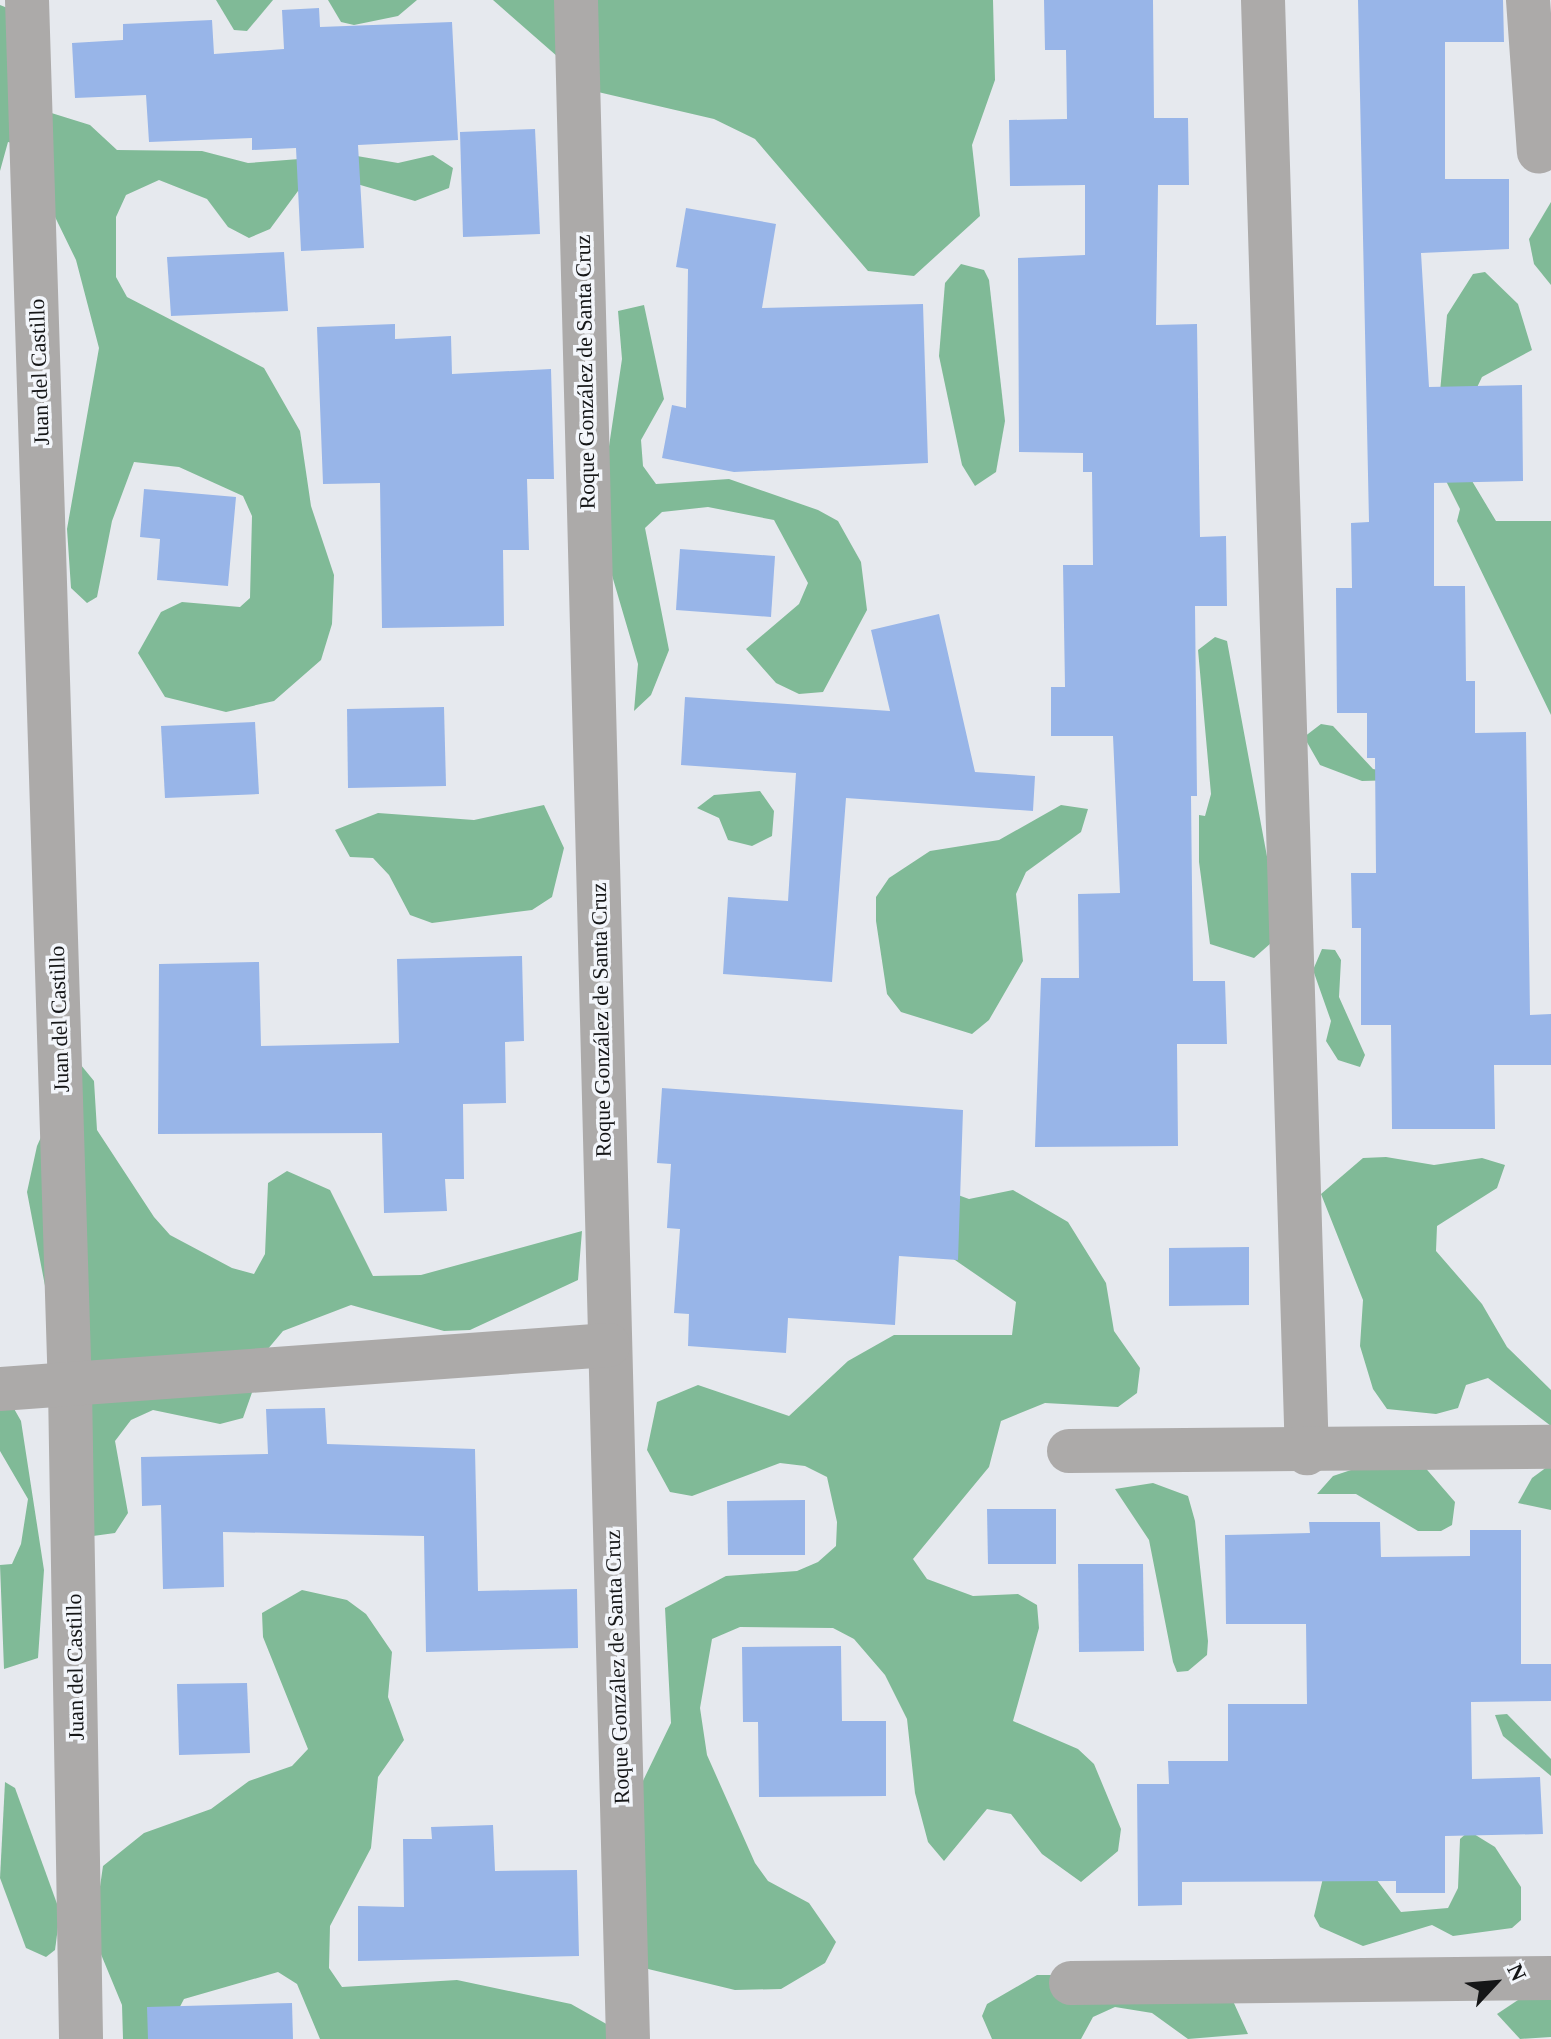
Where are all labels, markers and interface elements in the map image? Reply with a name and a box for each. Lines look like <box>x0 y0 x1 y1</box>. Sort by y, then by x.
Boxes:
street label: Roque González de Santa Cruz <box>569 234 601 510</box>
street label: Juan del Castillo <box>23 298 55 446</box>
street label: Roque González de Santa Cruz <box>585 882 617 1158</box>
street label: Juan del Castillo <box>43 945 75 1093</box>
street label: Roque González de Santa Cruz <box>599 1529 635 1805</box>
street label: Juan del Castillo <box>61 1593 89 1741</box>
north arrow <box>1455 1943 1535 2023</box>
text: N <box>1502 1960 1532 1985</box>

